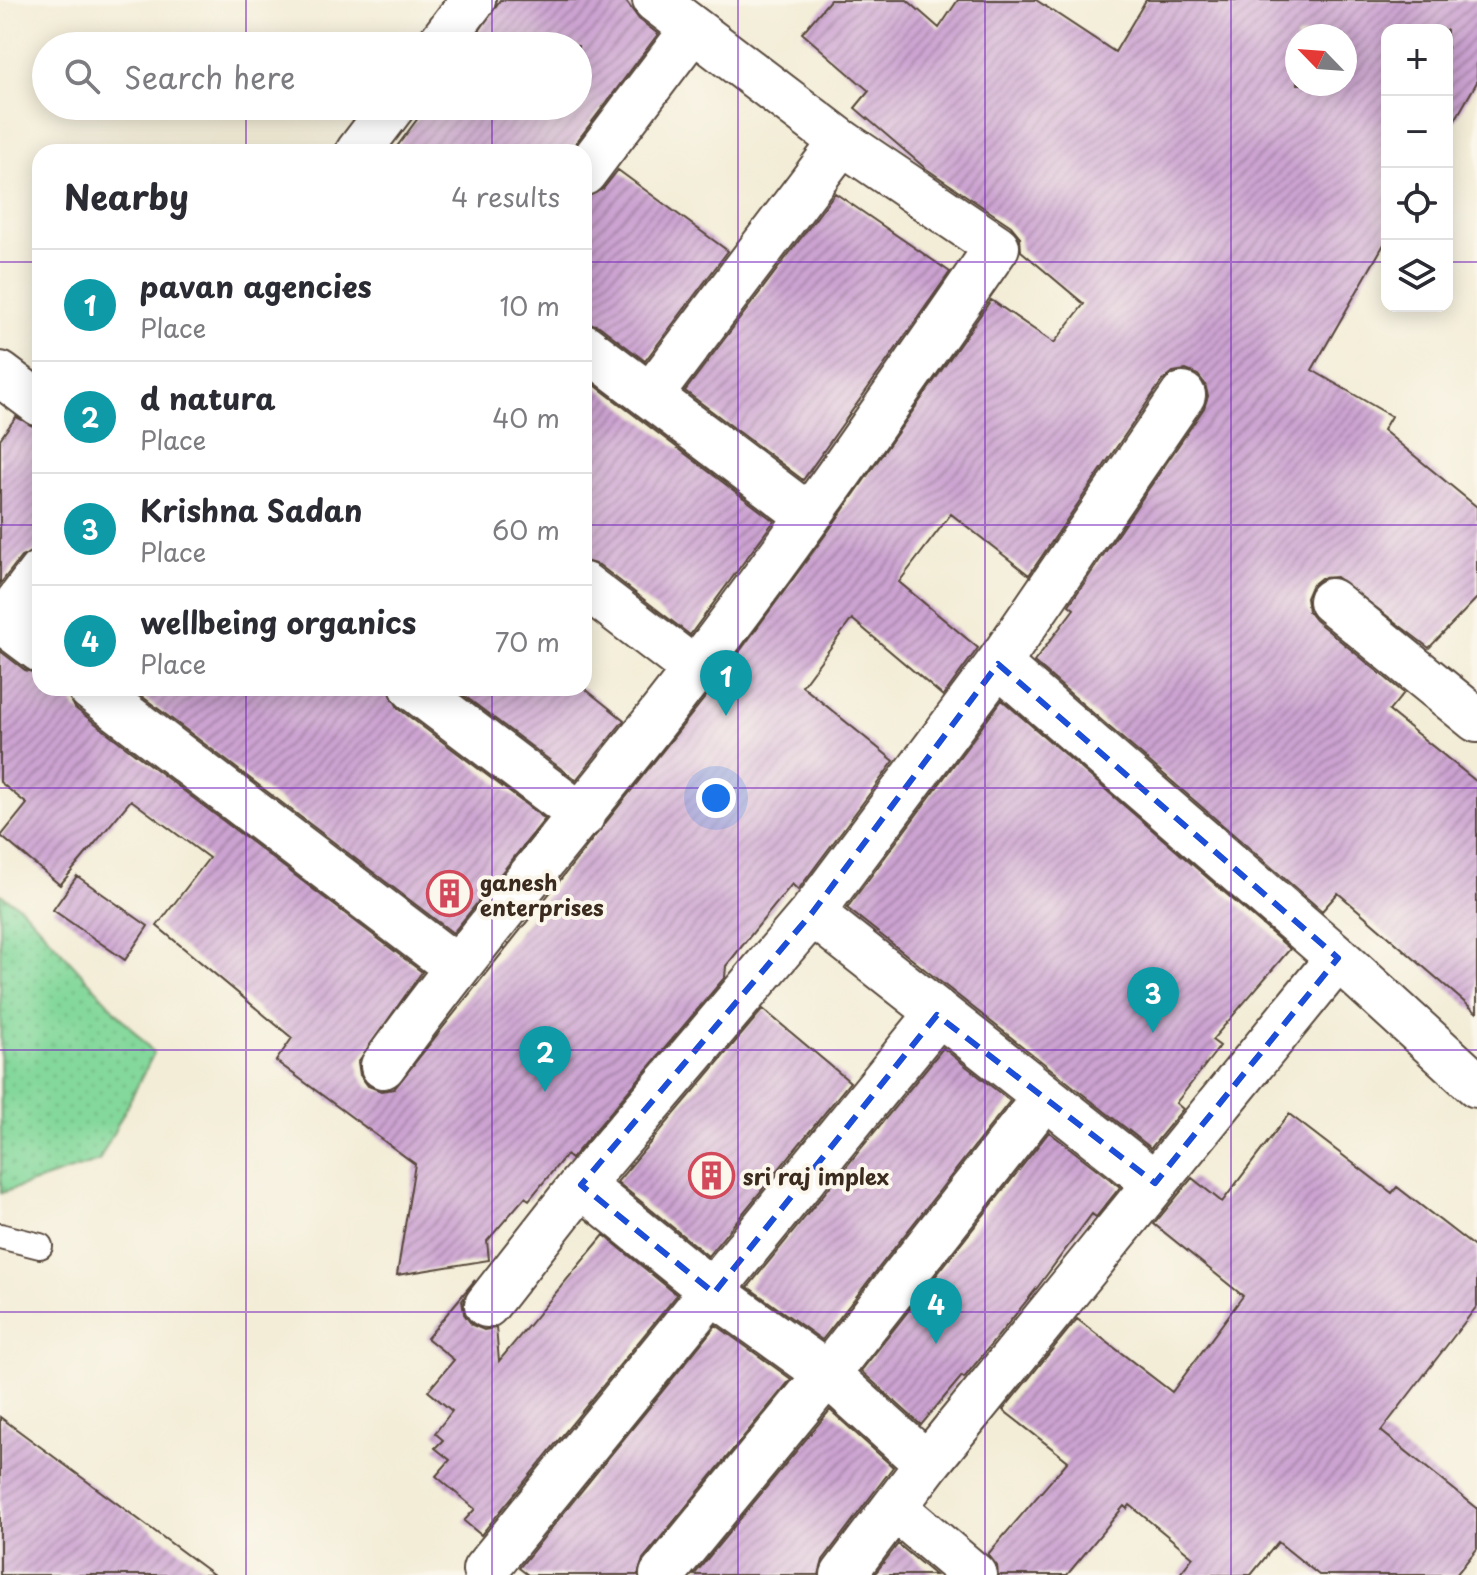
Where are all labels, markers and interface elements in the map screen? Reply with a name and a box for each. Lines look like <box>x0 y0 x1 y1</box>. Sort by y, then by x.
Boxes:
north arrow <box>1285 24 1357 96</box>
map controls <box>1381 24 1453 312</box>
button: + <box>1381 24 1453 96</box>
search box <box>32 32 592 120</box>
icon: search <box>60 54 104 98</box>
text: Search here <box>124 54 296 99</box>
button: − <box>1381 96 1453 168</box>
button: locate <box>1381 168 1453 240</box>
text: Nearby <box>64 170 189 222</box>
text: 4 results <box>451 177 560 216</box>
button: layers <box>1381 240 1453 312</box>
text: pavan agencies <box>140 263 372 308</box>
text: 1 <box>84 286 96 325</box>
text: 10 m <box>499 286 560 325</box>
text: Place <box>140 308 206 347</box>
text: d natura <box>140 375 276 420</box>
text: 2 <box>81 398 99 437</box>
text: 40 m <box>492 398 560 437</box>
text: Place <box>140 420 206 459</box>
text: Krishna Sadan <box>140 487 363 532</box>
text: 3 <box>81 510 99 549</box>
text: 60 m <box>492 510 560 549</box>
text: Place <box>140 532 206 571</box>
text: wellbeing organics <box>140 599 416 644</box>
text: 4 <box>81 622 99 661</box>
text: 70 m <box>495 622 560 661</box>
text: Place <box>140 644 206 683</box>
pin: 1 <box>700 650 752 716</box>
your location <box>696 778 736 818</box>
place label: ganesh enterprises <box>480 865 604 923</box>
building icon: ganesh enterprises <box>425 870 473 918</box>
pin: 3 <box>1127 967 1179 1033</box>
pin: 2 <box>519 1026 571 1092</box>
building icon: sri raj implex <box>688 1151 736 1199</box>
place label: sri raj implex <box>743 1159 889 1192</box>
pin: 4 <box>910 1278 962 1344</box>

